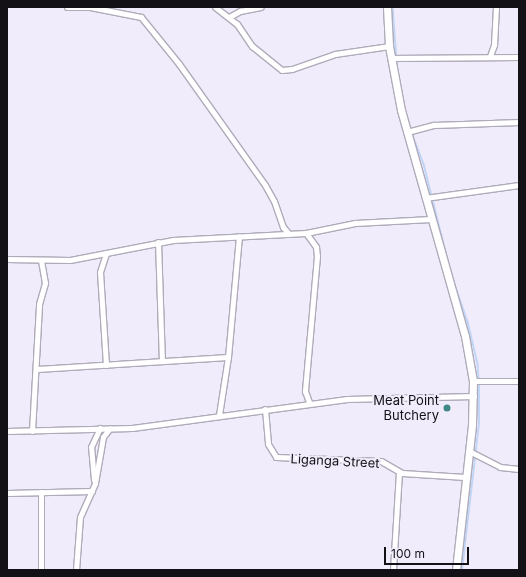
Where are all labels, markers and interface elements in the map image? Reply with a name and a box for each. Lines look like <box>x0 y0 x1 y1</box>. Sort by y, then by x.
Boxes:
place label: Meat Point Butchery <box>373 393 439 424</box>
marker: Meat Point Butchery <box>442 403 452 413</box>
street label: Liganga Street <box>290 451 380 471</box>
scale bar <box>386 539 471 565</box>
text: 100 m <box>391 546 425 561</box>

